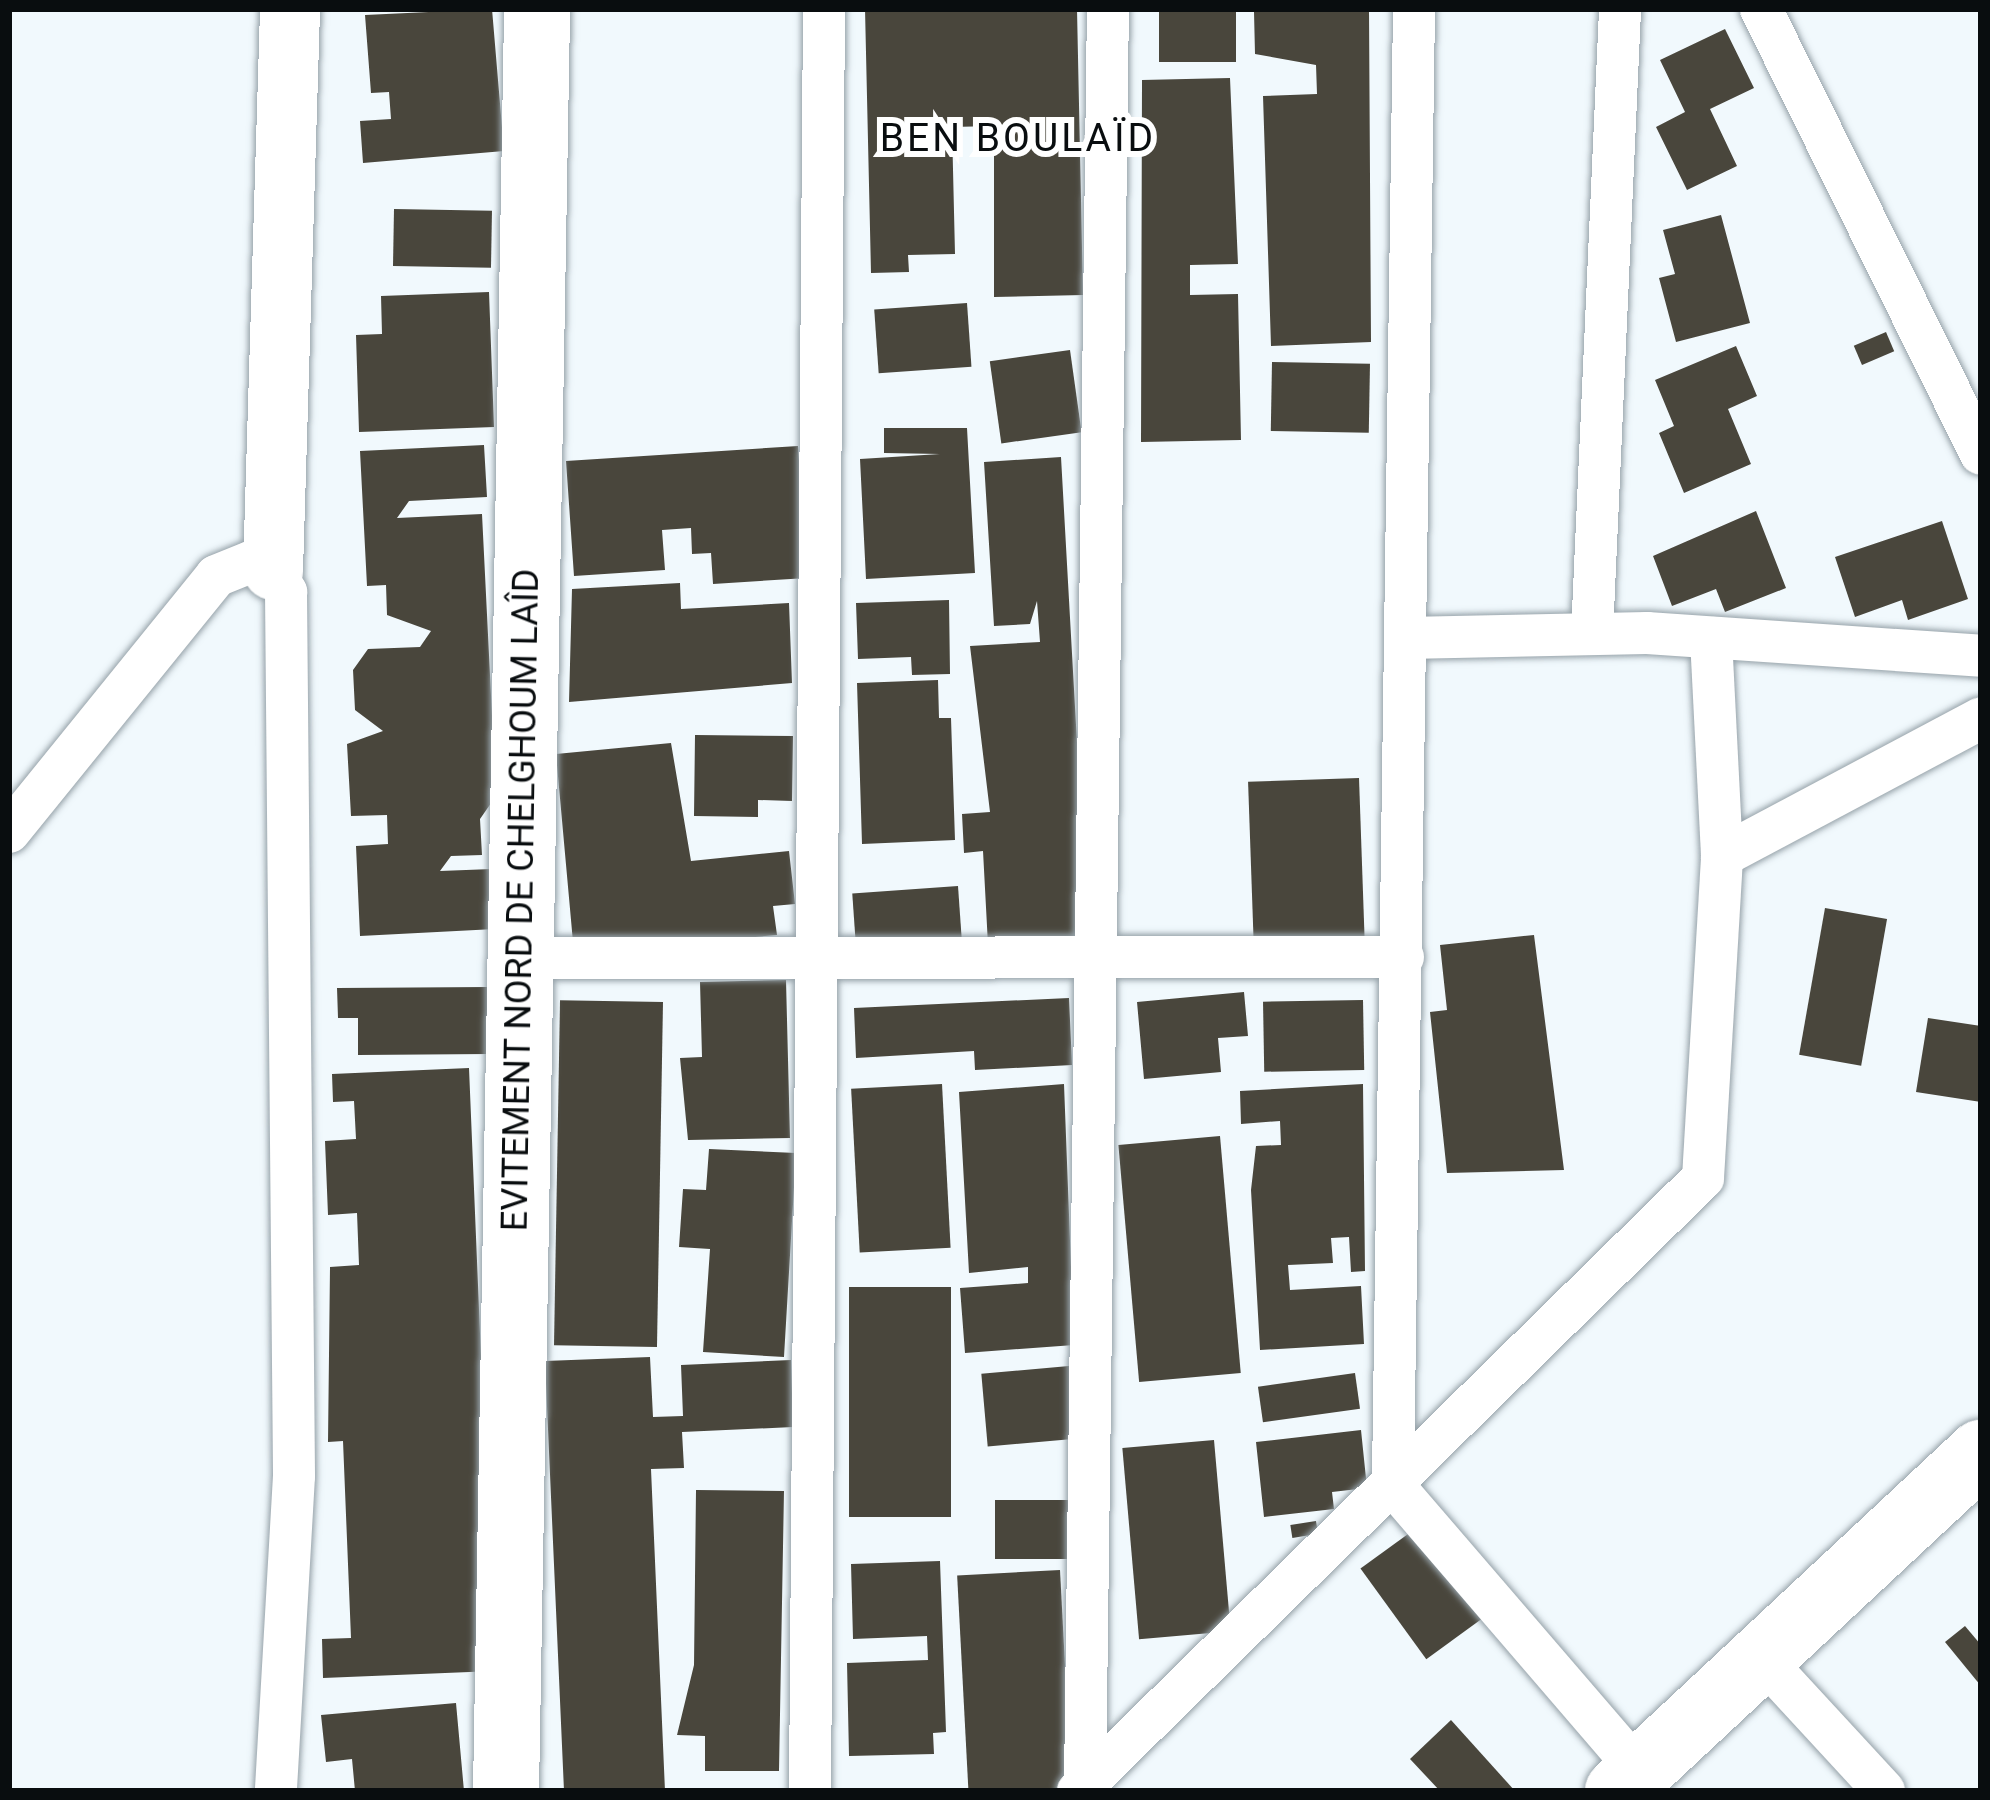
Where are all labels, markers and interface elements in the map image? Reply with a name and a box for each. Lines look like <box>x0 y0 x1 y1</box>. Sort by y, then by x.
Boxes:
district label: BEN BOULAÏD <box>880 115 1156 161</box>
street label: EVITEMENT NORD DE CHELGHOUM LAÎD <box>494 568 548 1232</box>

